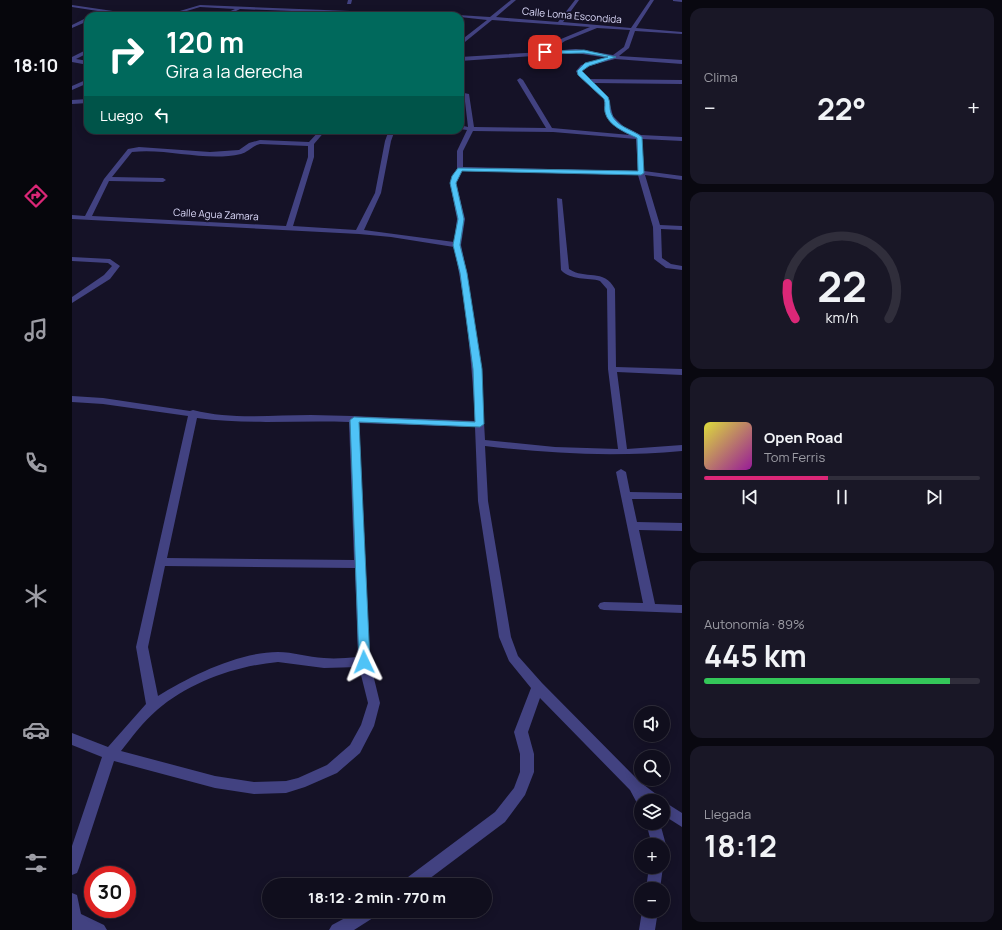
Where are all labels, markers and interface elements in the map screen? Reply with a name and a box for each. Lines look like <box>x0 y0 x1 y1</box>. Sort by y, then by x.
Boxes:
street label: Calle Loma Escondida <box>521 4 623 26</box>
text: 120 m <box>166 23 244 61</box>
icon: right <box>100 28 152 80</box>
pin <box>528 35 562 69</box>
icon: arrive <box>534 41 556 63</box>
text: 18:10 <box>14 53 58 77</box>
text: Gira a la derecha <box>166 59 303 83</box>
text: Clima <box>704 68 738 86</box>
text: 22° <box>817 88 866 129</box>
text: − <box>704 93 716 123</box>
text: + <box>967 93 980 123</box>
icon: left <box>151 104 173 126</box>
text: Luego <box>100 105 143 126</box>
icon: directions <box>22 182 50 210</box>
street label: Calle Agua Zamara <box>173 205 259 223</box>
text: 22 <box>817 257 867 313</box>
text: km/h <box>825 307 859 326</box>
icon: music <box>22 316 50 344</box>
text: Open Road <box>764 427 843 448</box>
text: Tom Ferris <box>764 448 825 466</box>
icon: phone <box>22 449 50 477</box>
icon: previous <box>739 486 761 508</box>
icon: pause <box>831 486 853 508</box>
icon: next <box>923 486 945 508</box>
icon: climate <box>22 582 50 610</box>
text: Autonomía · 89% <box>704 615 805 633</box>
text: 445 km <box>704 635 807 676</box>
position arrow <box>343 641 385 683</box>
map controls <box>634 706 670 918</box>
button: sound <box>634 706 670 742</box>
icon: car <box>22 716 50 744</box>
button: search <box>634 750 670 786</box>
button: layers <box>634 794 670 830</box>
text: Llegada <box>704 805 751 823</box>
text: 18:12 <box>704 825 777 866</box>
button: + <box>634 838 670 874</box>
icon: filters <box>22 849 50 877</box>
speed limit sign: 30 <box>84 866 136 918</box>
button: − <box>634 882 670 918</box>
text: 18:12 · 2 min · 770 m <box>308 887 446 908</box>

